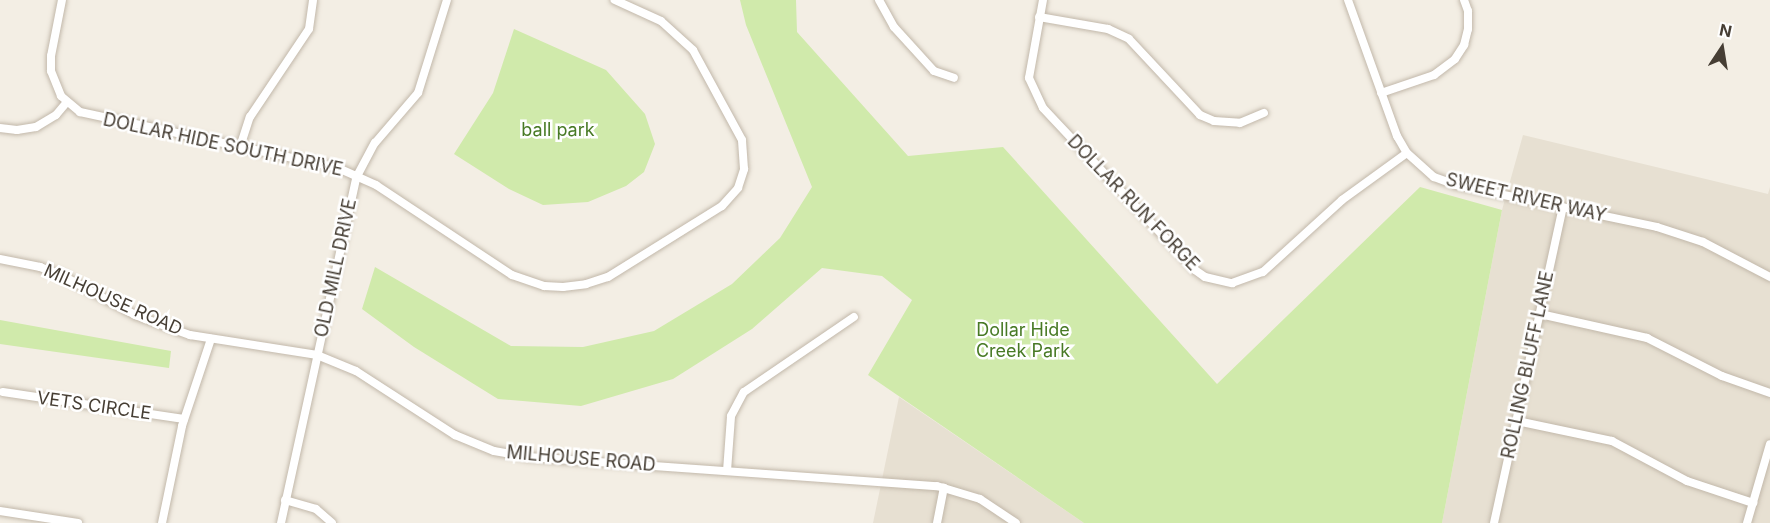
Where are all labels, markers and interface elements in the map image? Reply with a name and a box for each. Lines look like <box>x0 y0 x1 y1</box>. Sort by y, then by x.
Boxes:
north arrow <box>1692 18 1752 78</box>
text: N <box>1718 19 1734 41</box>
street label: DOLLAR HIDE SOUTH DRIVE <box>101 109 345 181</box>
park label: ball park <box>521 119 595 141</box>
street label: DOLLAR RUN FORGE <box>1063 131 1203 275</box>
street label: SWEET RIVER WAY <box>1444 169 1608 227</box>
street label: OLD MILL DRIVE <box>311 197 361 339</box>
street label: MILHOUSE ROAD <box>40 260 186 340</box>
street label: ROLLING BLUFF LANE <box>1498 269 1558 461</box>
park label: Dollar Hide Creek Park <box>976 320 1070 362</box>
street label: VETS CIRCLE <box>35 387 153 425</box>
street label: MILHOUSE ROAD <box>506 442 656 476</box>

